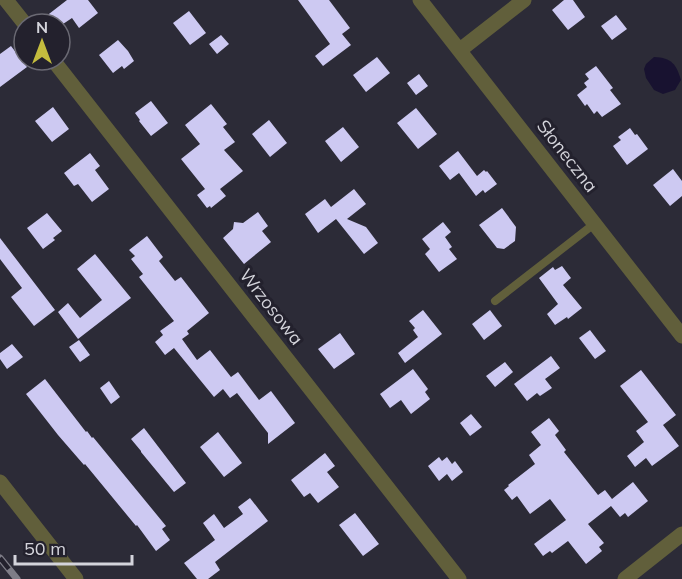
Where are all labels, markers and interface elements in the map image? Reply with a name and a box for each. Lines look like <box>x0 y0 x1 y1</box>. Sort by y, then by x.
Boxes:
north arrow <box>12 12 72 72</box>
text: N <box>36 17 48 37</box>
street label: Słoneczna <box>532 115 603 197</box>
street label: Wrzosowa <box>235 264 308 349</box>
scale bar <box>15 528 132 566</box>
text: 50 m <box>24 537 66 560</box>

